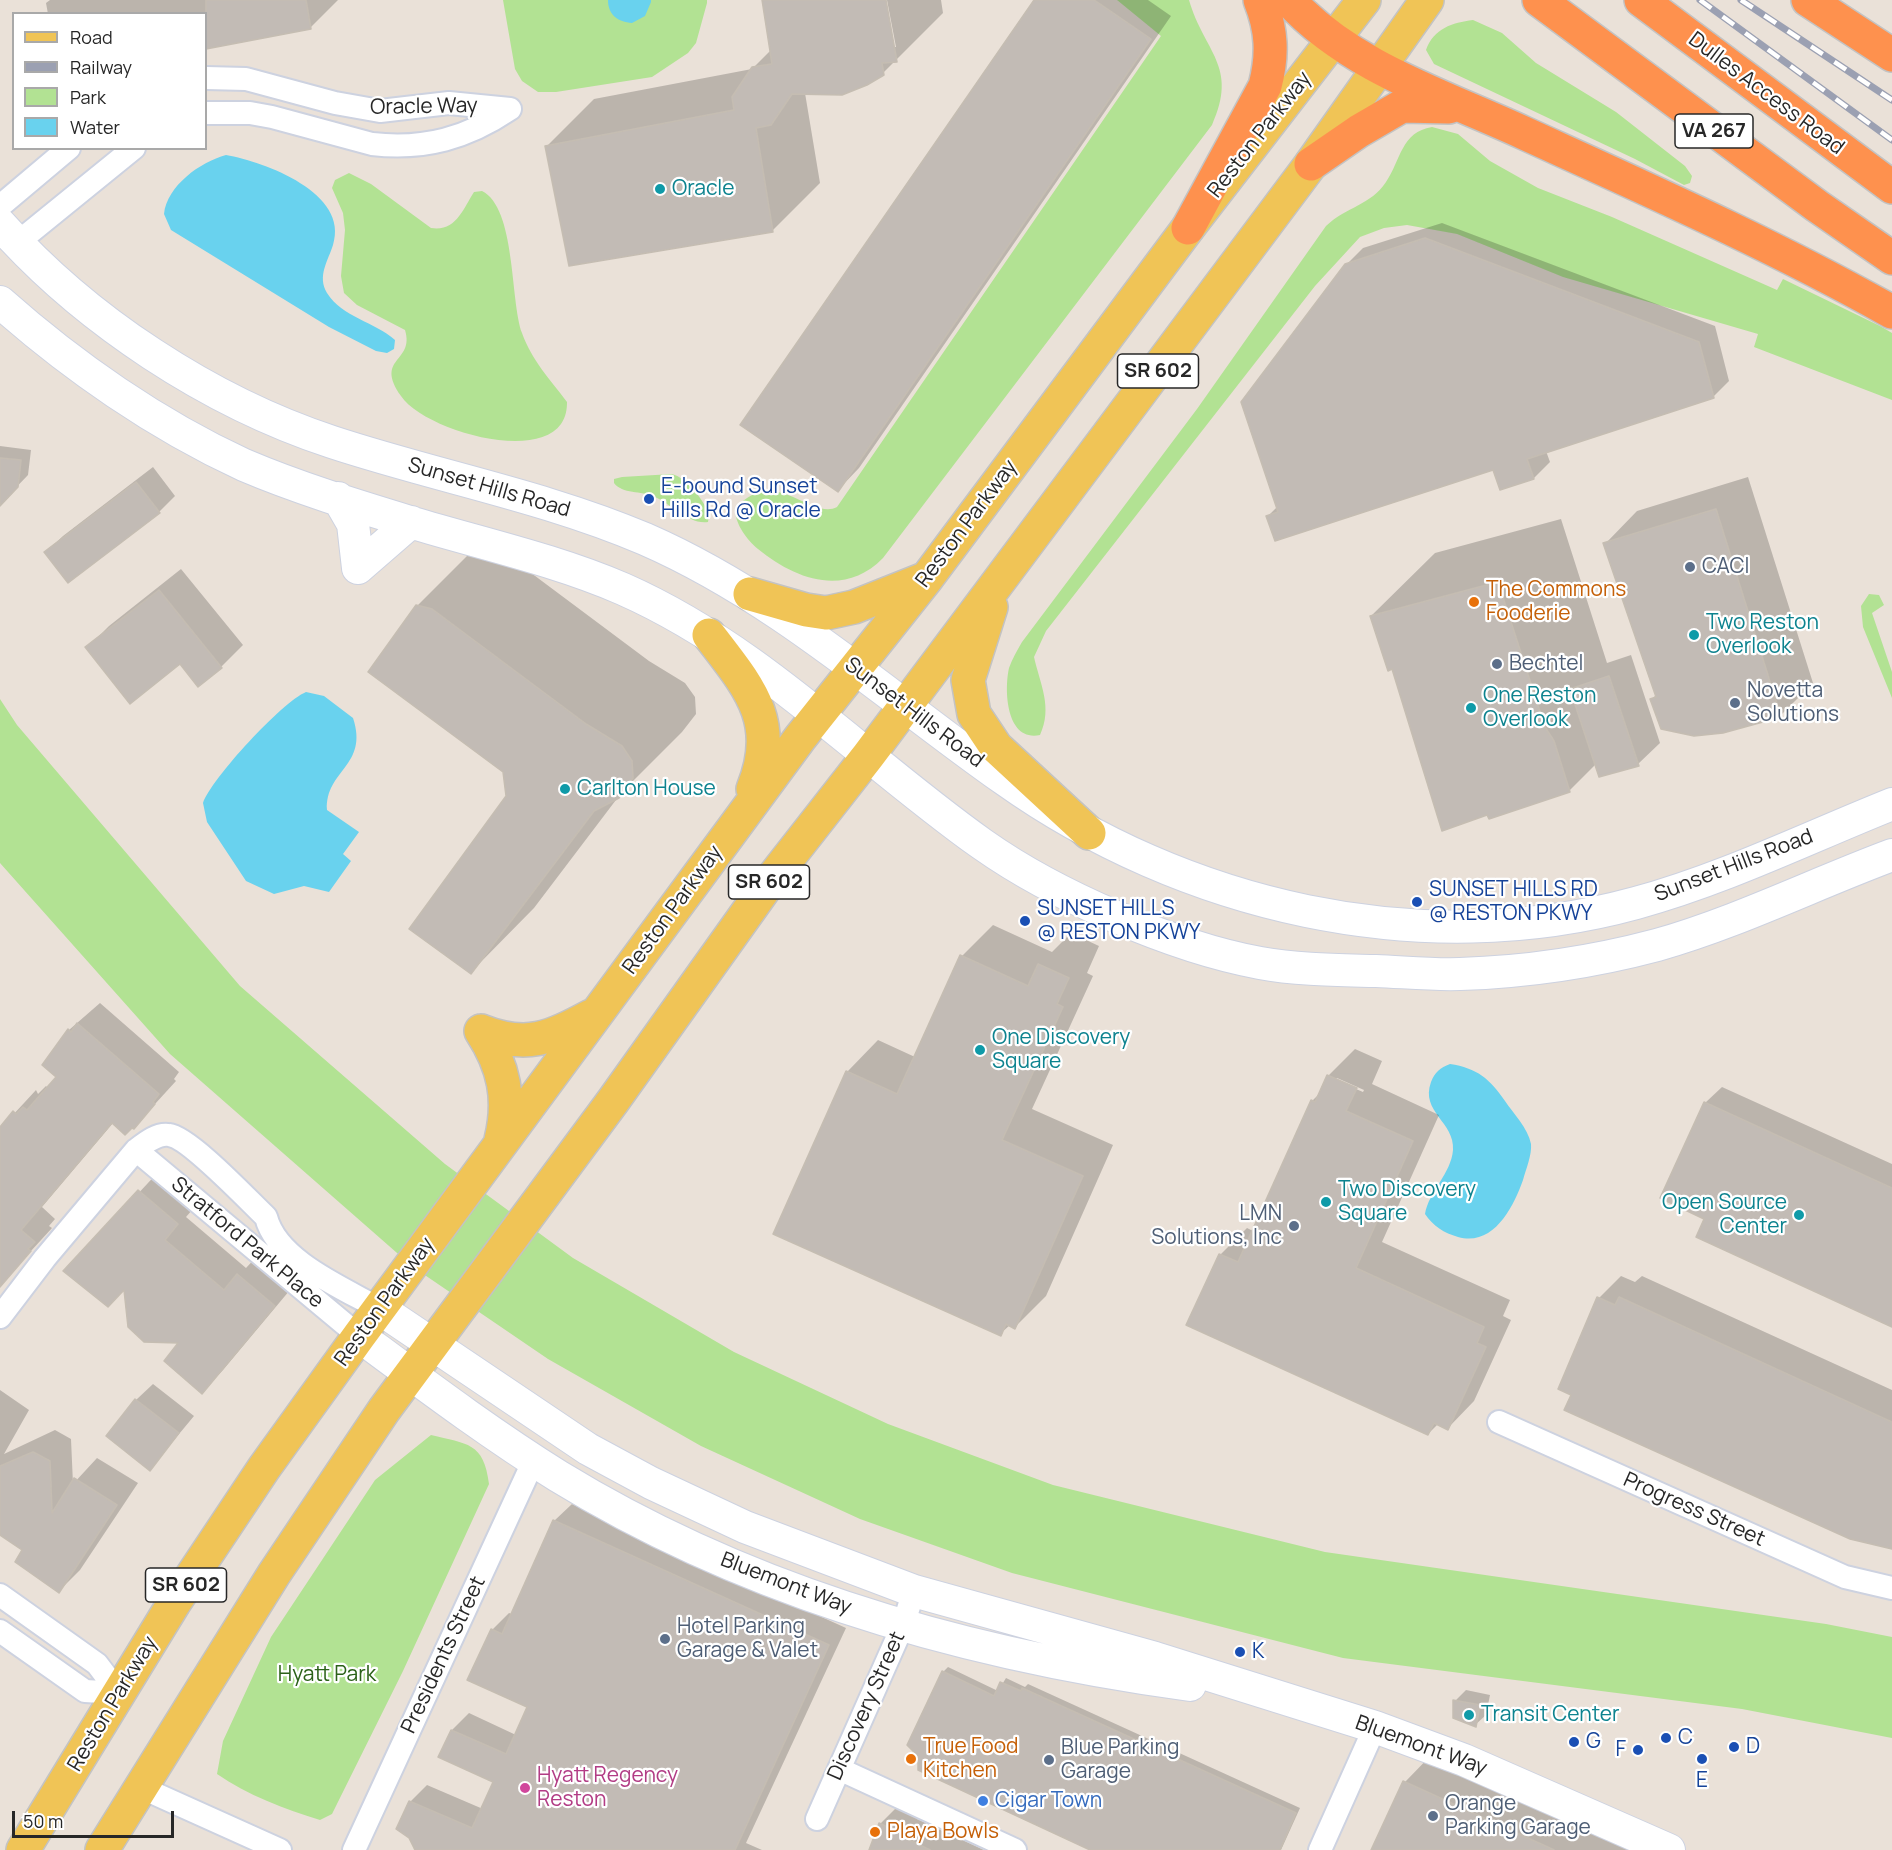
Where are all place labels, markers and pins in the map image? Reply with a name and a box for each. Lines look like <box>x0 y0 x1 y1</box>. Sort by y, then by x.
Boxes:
place label: Oracle <box>672 176 734 202</box>
marker: Oracle <box>653 182 667 196</box>
place label: E-bound Sunset Hills Rd @ Oracle <box>661 474 821 524</box>
marker: E-bound Sunset Hills Rd @ Oracle <box>642 492 656 506</box>
place label: CACI <box>1702 554 1749 580</box>
marker: CACI <box>1683 560 1697 574</box>
place label: The Commons Fooderie <box>1486 577 1626 627</box>
marker: The Commons Fooderie <box>1467 595 1481 609</box>
place label: Two Reston Overlook <box>1706 610 1819 660</box>
marker: Two Reston Overlook <box>1687 628 1701 642</box>
place label: Bechtel <box>1509 651 1583 677</box>
marker: Bechtel <box>1490 657 1504 671</box>
place label: Novetta Solutions <box>1747 678 1839 728</box>
place label: One Reston Overlook <box>1483 683 1596 733</box>
marker: Novetta Solutions <box>1728 696 1742 710</box>
marker: One Reston Overlook <box>1464 701 1478 715</box>
place label: Carlton House <box>577 776 716 802</box>
marker: Carlton House <box>558 782 572 796</box>
place label: SUNSET HILLS RD @ RESTON PKWY <box>1429 877 1598 927</box>
marker: SUNSET HILLS RD @ RESTON PKWY <box>1410 895 1424 909</box>
place label: SUNSET HILLS @ RESTON PKWY <box>1037 896 1201 946</box>
marker: SUNSET HILLS @ RESTON PKWY <box>1018 914 1032 928</box>
place label: One Discovery Square <box>992 1025 1130 1075</box>
marker: One Discovery Square <box>973 1043 987 1057</box>
place label: Two Discovery Square <box>1338 1177 1476 1227</box>
place label: Open Source Center <box>1662 1190 1787 1240</box>
marker: Two Discovery Square <box>1319 1195 1333 1209</box>
place label: LMN Solutions, Inc <box>1151 1201 1282 1251</box>
marker: Open Source Center <box>1792 1208 1806 1222</box>
marker: LMN Solutions, Inc <box>1287 1219 1301 1233</box>
place label: Hotel Parking Garage & Valet <box>677 1614 818 1664</box>
marker: Hotel Parking Garage & Valet <box>658 1632 672 1646</box>
place label: K <box>1252 1639 1264 1665</box>
marker: K <box>1233 1645 1247 1659</box>
place label: Transit Center <box>1481 1702 1620 1728</box>
marker: Transit Center <box>1462 1708 1476 1722</box>
place label: C <box>1678 1725 1693 1751</box>
place label: G <box>1586 1729 1601 1755</box>
marker: C <box>1659 1731 1673 1745</box>
place label: True Food Kitchen <box>923 1734 1019 1784</box>
place label: D <box>1746 1734 1760 1760</box>
place label: Blue Parking Garage <box>1061 1735 1179 1785</box>
marker: G <box>1567 1735 1581 1749</box>
place label: F <box>1615 1737 1626 1763</box>
marker: D <box>1727 1740 1741 1754</box>
marker: F <box>1631 1743 1645 1757</box>
marker: True Food Kitchen <box>904 1752 918 1766</box>
marker: E <box>1695 1752 1709 1766</box>
marker: Blue Parking Garage <box>1042 1753 1056 1767</box>
place label: Hyatt Regency Reston <box>537 1763 678 1813</box>
place label: E <box>1696 1768 1708 1794</box>
marker: Hyatt Regency Reston <box>518 1781 532 1795</box>
place label: Cigar Town <box>995 1788 1102 1814</box>
place label: Orange Parking Garage <box>1445 1791 1591 1841</box>
marker: Cigar Town <box>976 1794 990 1808</box>
marker: Orange Parking Garage <box>1426 1809 1440 1823</box>
place label: Playa Bowls <box>887 1819 999 1845</box>
marker: Playa Bowls <box>868 1825 882 1839</box>

